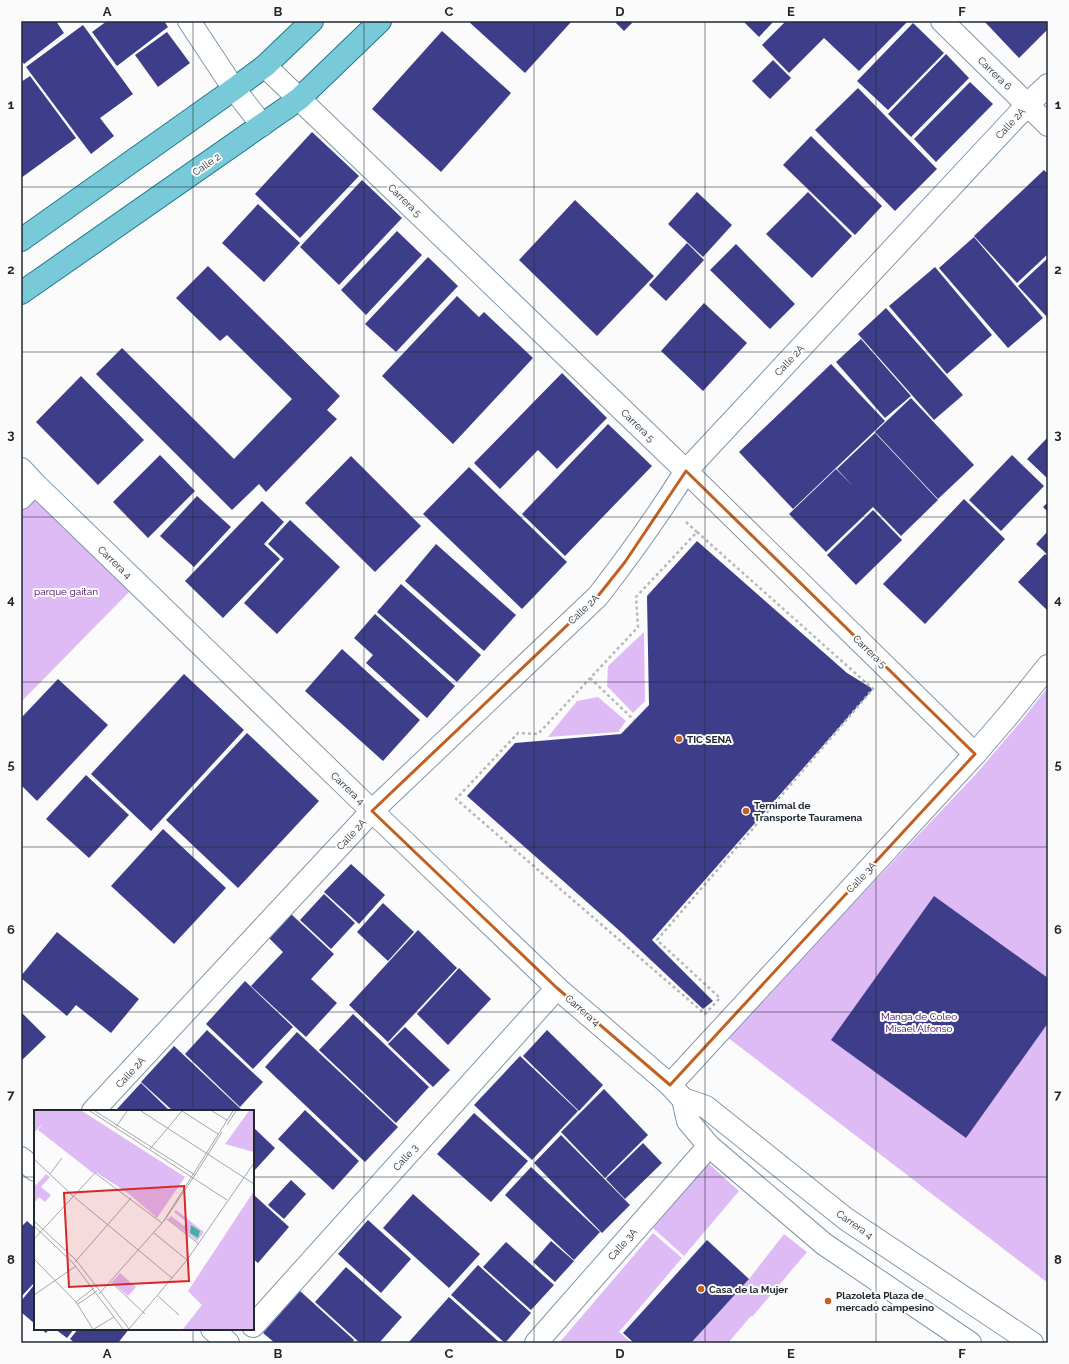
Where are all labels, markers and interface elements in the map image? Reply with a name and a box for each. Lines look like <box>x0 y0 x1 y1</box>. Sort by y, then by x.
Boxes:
text: A <box>103 4 112 19</box>
text: B <box>274 4 283 19</box>
text: C <box>445 4 454 19</box>
text: D <box>615 4 625 19</box>
text: E <box>787 4 795 19</box>
text: F <box>958 4 966 19</box>
street label: Carrera 6 <box>976 55 1014 92</box>
text: 1 <box>8 97 15 112</box>
text: 1 <box>1055 97 1062 112</box>
street label: Calle 2A <box>993 105 1028 141</box>
street label: Calle 2 <box>190 151 222 178</box>
street label: Carrera 5 <box>386 182 424 219</box>
text: 2 <box>7 262 15 277</box>
text: 2 <box>1054 262 1062 277</box>
street label: Calle 2A <box>772 342 807 378</box>
street label: Carrera 5 <box>619 407 657 444</box>
text: 3 <box>7 427 15 442</box>
text: 3 <box>1054 427 1062 442</box>
street label: Carrera 4 <box>96 544 134 581</box>
park label: parque gaitan <box>34 586 98 597</box>
text: 4 <box>7 592 15 607</box>
street label: Calle 2A <box>566 592 601 627</box>
text: 4 <box>1054 592 1062 607</box>
street label: Carrera 5 <box>851 633 889 670</box>
marker: TIC SENA <box>674 734 684 744</box>
place label: TIC SENA <box>687 734 732 745</box>
text: 5 <box>7 757 15 772</box>
text: 5 <box>1054 757 1062 772</box>
street label: Carrera 4 <box>329 770 367 807</box>
place label: Ternimal de Transporte Tauramena <box>754 800 863 823</box>
marker: Ternimal de Transporte Tauramena <box>741 806 751 816</box>
street label: Calle 2A <box>334 816 369 852</box>
street label: Calle 3A <box>844 859 879 895</box>
text: 6 <box>7 922 15 937</box>
text: 6 <box>1054 922 1062 937</box>
street label: Carrera 4 <box>563 992 603 1029</box>
park label: Manga de Coleo Misael Alfonso <box>881 1011 957 1034</box>
street label: Calle 2A <box>113 1054 148 1090</box>
text: 7 <box>7 1087 15 1102</box>
text: 7 <box>1054 1087 1062 1102</box>
inset map <box>34 1110 254 1330</box>
street label: Calle 3 <box>391 1142 420 1173</box>
street label: Carrera 4 <box>834 1208 876 1241</box>
street label: Calle 3A <box>606 1226 639 1262</box>
text: 8 <box>7 1252 15 1267</box>
text: 8 <box>1054 1252 1062 1267</box>
marker: Casa de la Mujer <box>696 1284 706 1294</box>
place label: Casa de la Mujer <box>709 1284 788 1295</box>
place label: Plazoleta Plaza de mercado campesino <box>836 1290 934 1313</box>
marker: Plazoleta Plaza de mercado campesino <box>823 1296 833 1306</box>
text: A <box>103 1346 112 1361</box>
text: B <box>274 1346 283 1361</box>
text: C <box>445 1346 454 1361</box>
text: D <box>615 1346 625 1361</box>
text: E <box>787 1346 795 1361</box>
text: F <box>958 1346 966 1361</box>

